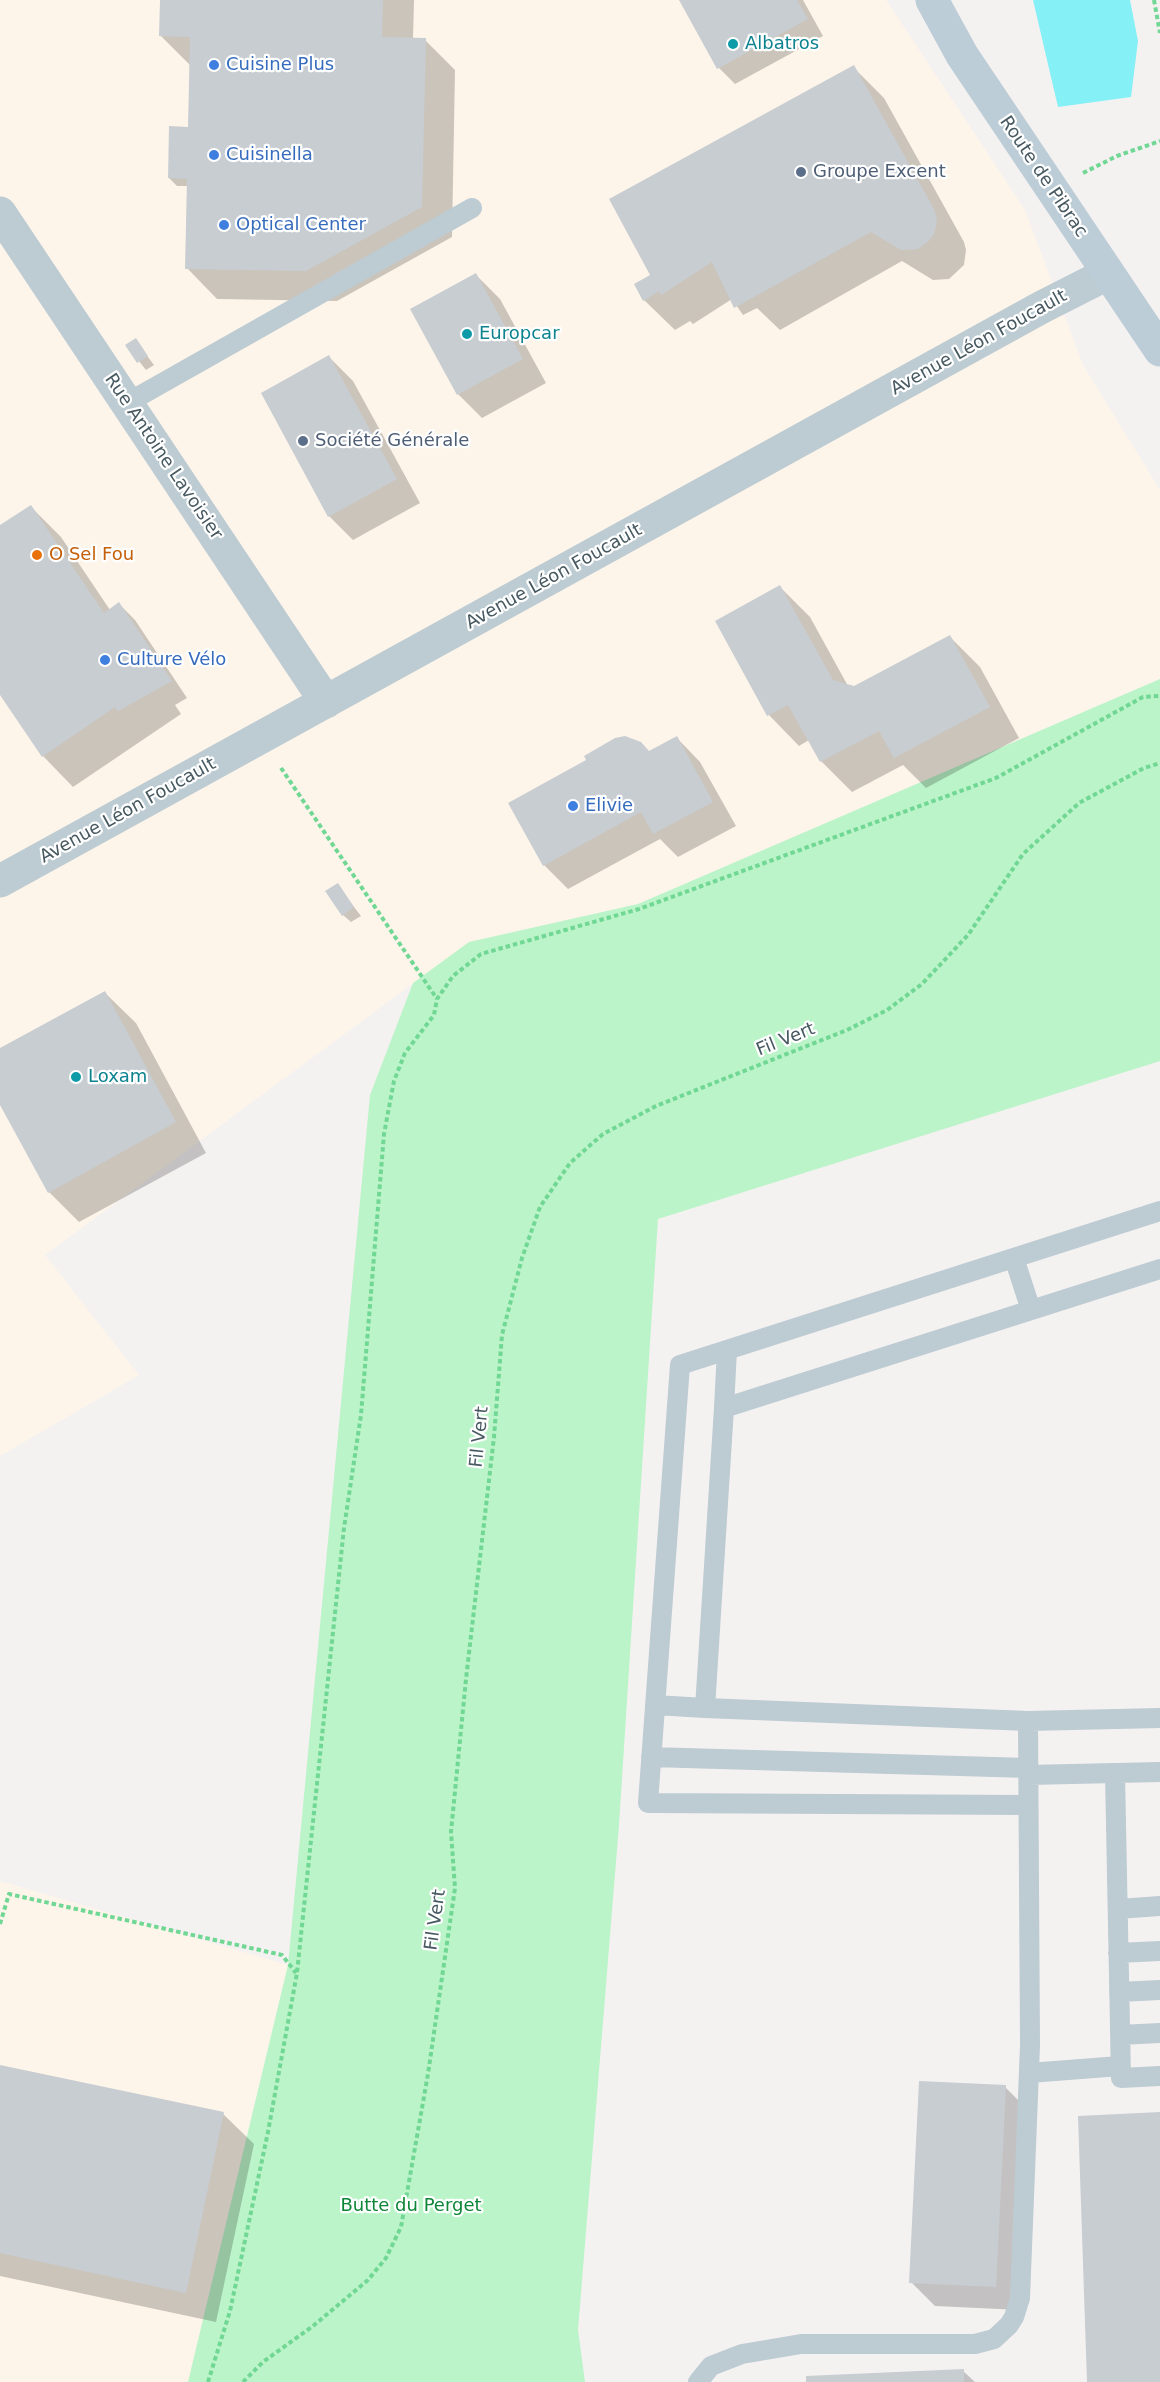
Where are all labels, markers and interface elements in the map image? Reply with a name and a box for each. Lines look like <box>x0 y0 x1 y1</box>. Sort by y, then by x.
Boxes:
place label: Albatros <box>745 33 819 55</box>
marker: Albatros <box>726 37 740 51</box>
place label: Cuisine Plus <box>226 54 334 76</box>
marker: Cuisine Plus <box>207 58 221 72</box>
street label: Route de Pibrac <box>995 112 1091 242</box>
place label: Cuisinella <box>226 144 313 166</box>
marker: Cuisinella <box>207 148 221 162</box>
place label: Groupe Excent <box>813 161 946 183</box>
marker: Groupe Excent <box>794 165 808 179</box>
place label: Optical Center <box>236 214 366 236</box>
marker: Optical Center <box>217 218 231 232</box>
street label: Avenue Léon Foucault <box>887 286 1071 400</box>
place label: Europcar <box>479 323 560 345</box>
marker: Europcar <box>460 327 474 341</box>
street label: Rue Antoine Lavoisier <box>99 370 227 544</box>
place label: Société Générale <box>315 430 469 452</box>
marker: Société Générale <box>296 434 310 448</box>
street label: Avenue Léon Foucault <box>462 520 646 634</box>
place label: O Sel Fou <box>49 544 134 566</box>
marker: O Sel Fou <box>30 548 44 562</box>
place label: Culture Vélo <box>117 649 226 671</box>
marker: Culture Vélo <box>98 653 112 667</box>
street label: Avenue Léon Foucault <box>36 754 220 868</box>
place label: Elivie <box>585 795 633 817</box>
marker: Elivie <box>566 799 580 813</box>
street label: Fil Vert <box>754 1019 818 1061</box>
place label: Loxam <box>88 1066 147 1088</box>
marker: Loxam <box>69 1070 83 1084</box>
street label: Fil Vert <box>466 1405 494 1469</box>
street label: Fil Vert <box>421 1888 451 1952</box>
park label: Butte du Perget <box>340 2195 482 2217</box>

